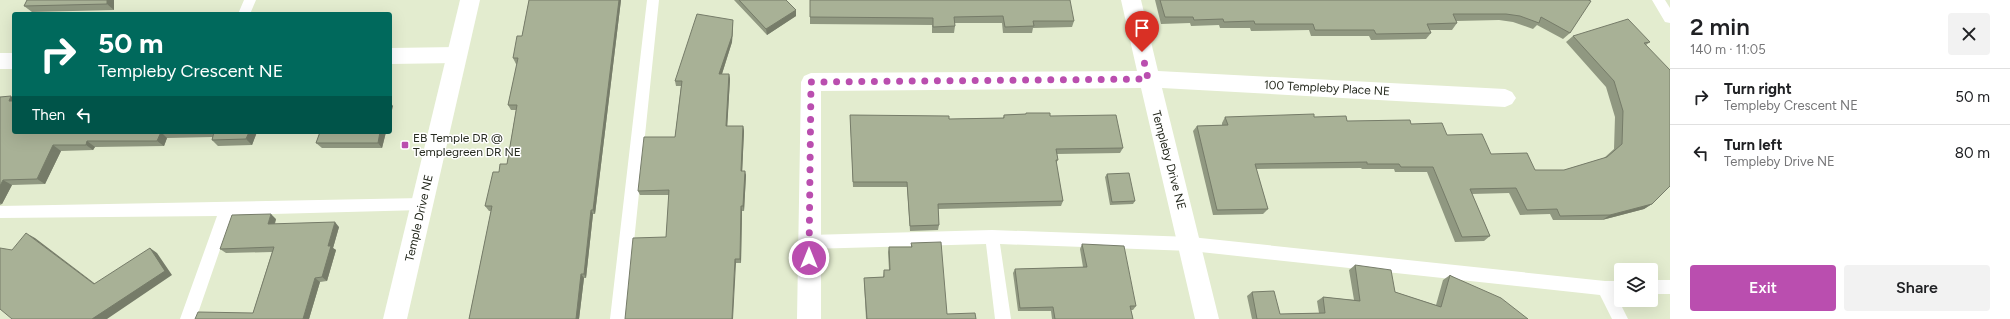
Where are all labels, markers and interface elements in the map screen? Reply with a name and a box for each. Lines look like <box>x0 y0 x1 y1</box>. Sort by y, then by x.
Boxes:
pin <box>1125 11 1159 52</box>
text: 2 min <box>1690 12 1750 41</box>
button: close <box>1948 13 1990 55</box>
icon: arrive <box>1131 17 1153 39</box>
text: 50 m <box>98 26 164 60</box>
icon: right <box>32 28 84 80</box>
text: 140 m · 11:05 <box>1690 42 1766 57</box>
text: Templeby Crescent NE <box>98 60 283 82</box>
street label: 100 Templeby Place NE <box>1263 78 1391 98</box>
text: Turn right <box>1724 80 1792 98</box>
icon: right <box>1690 86 1712 108</box>
text: 50 m <box>1955 88 1990 106</box>
text: Templeby Crescent NE <box>1724 98 1858 113</box>
icon: left <box>73 104 95 126</box>
text: Then <box>32 106 65 124</box>
street label: Templeby Drive NE <box>1149 109 1189 211</box>
place label: EB Temple DR @ Templegreen DR NE <box>413 131 521 159</box>
text: Turn left <box>1724 136 1782 154</box>
marker: EB Temple DR @ Templegreen DR NE <box>400 140 410 150</box>
icon: left <box>1690 142 1712 164</box>
text: 80 m <box>1955 144 1990 162</box>
text: Templeby Drive NE <box>1724 154 1835 169</box>
street label: Temple Drive NE <box>402 173 436 263</box>
position arrow <box>788 237 830 279</box>
map controls <box>1614 263 1658 307</box>
button: layers <box>1614 263 1658 307</box>
button: Exit <box>1690 265 1836 311</box>
button: Share <box>1844 265 1990 311</box>

